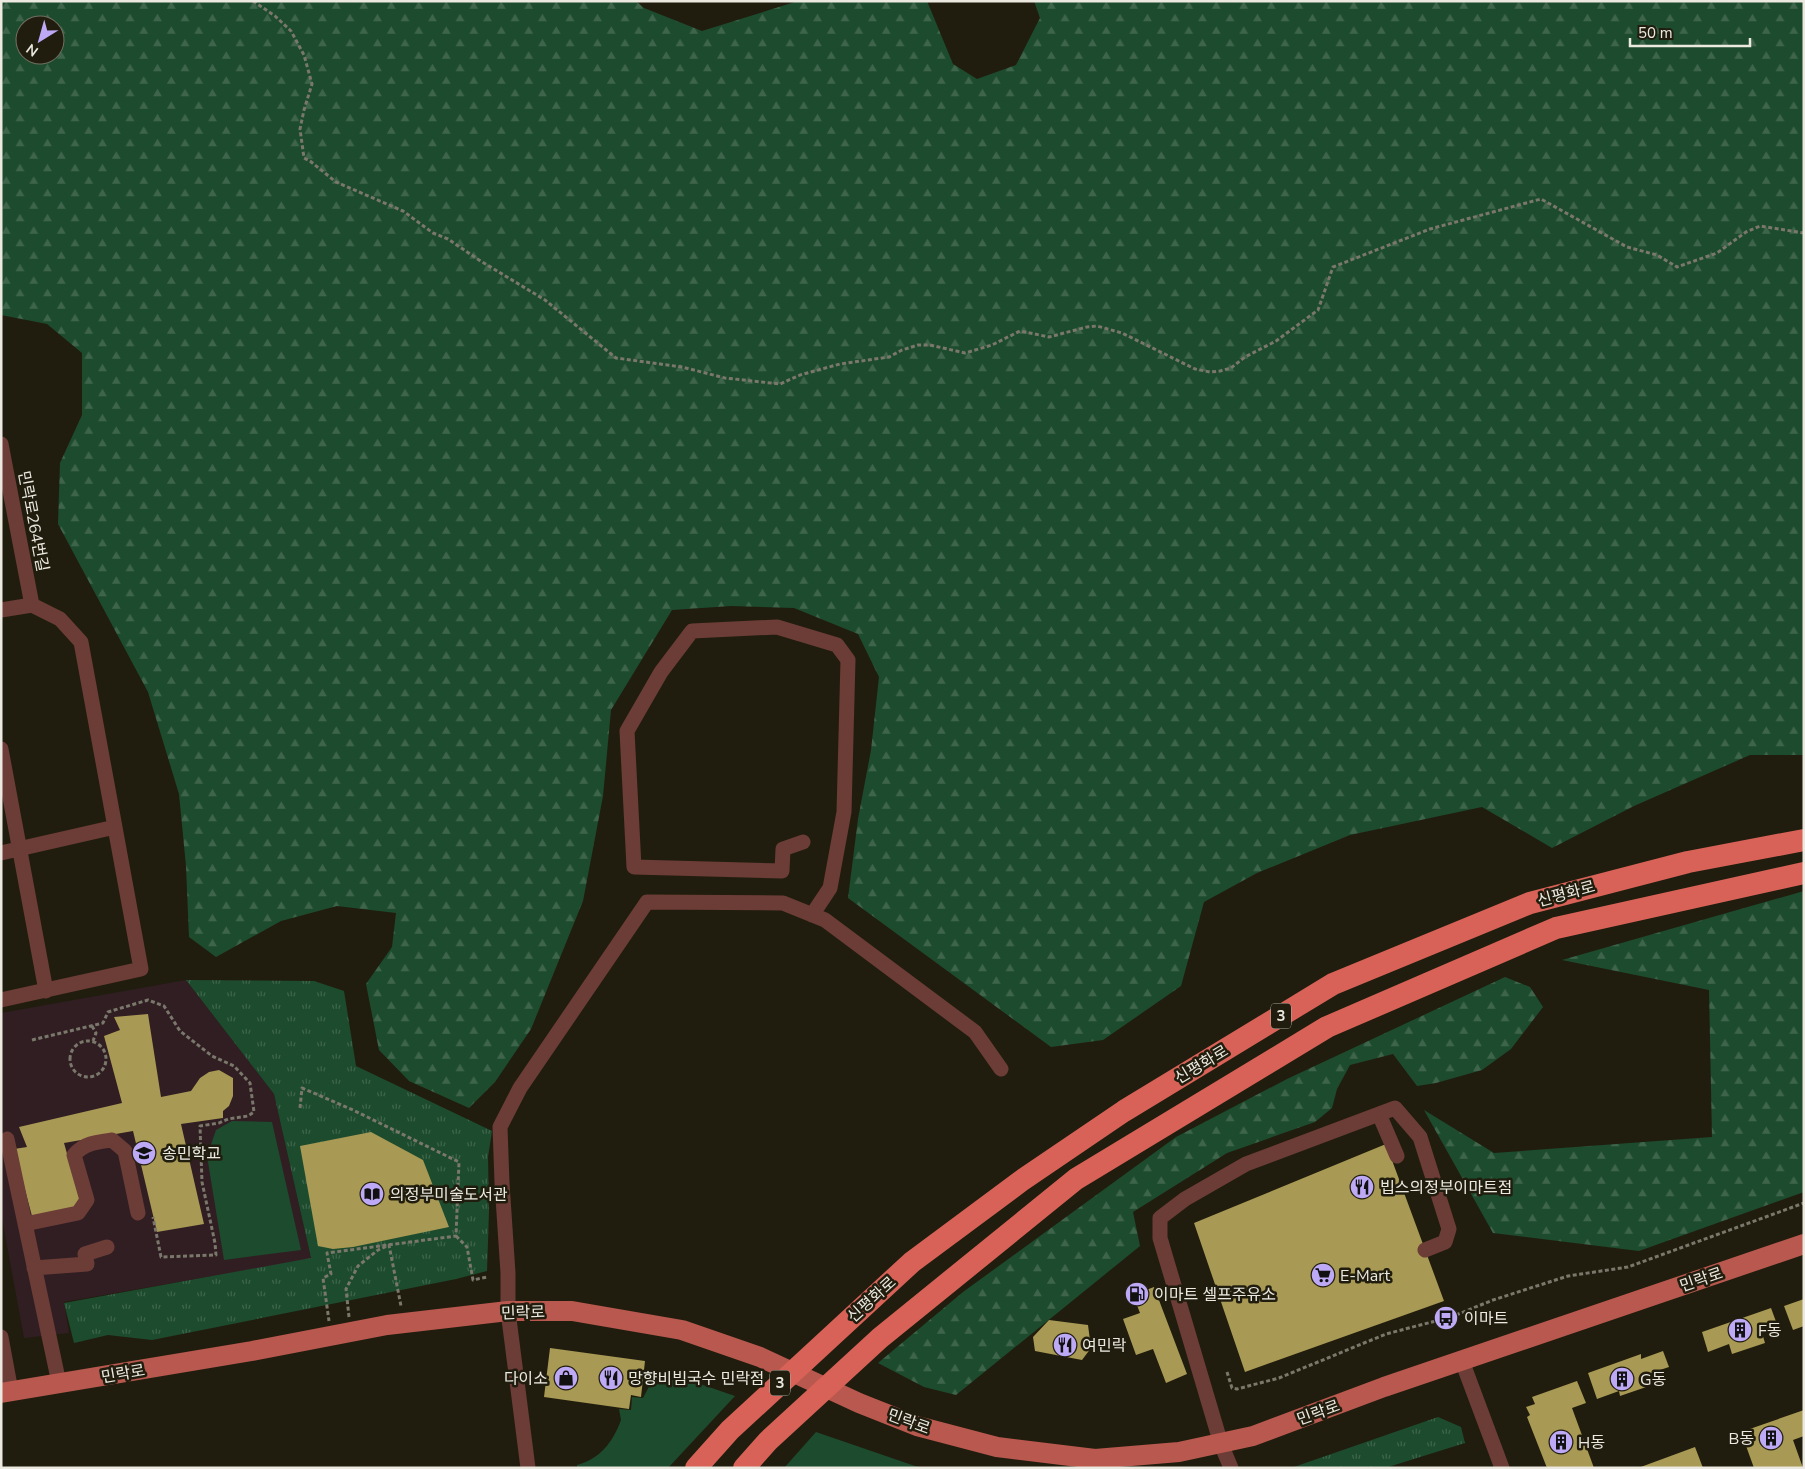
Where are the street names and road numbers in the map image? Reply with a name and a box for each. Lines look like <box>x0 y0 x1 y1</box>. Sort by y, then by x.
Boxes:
street label: 민락로264번길 <box>12 469 54 574</box>
street label: 신평화로 <box>1535 876 1598 912</box>
road number: 3 <box>1271 1004 1291 1028</box>
street label: 신평화로 <box>1171 1040 1233 1089</box>
street label: 민락로 <box>1677 1262 1726 1298</box>
street label: 신평화로 <box>842 1272 901 1328</box>
street label: 민락로 <box>501 1301 546 1325</box>
street label: 민락로 <box>100 1359 147 1389</box>
road number: 3 <box>770 1370 790 1396</box>
street label: 민락로 <box>1294 1395 1343 1431</box>
street label: 민락로 <box>884 1404 933 1440</box>

